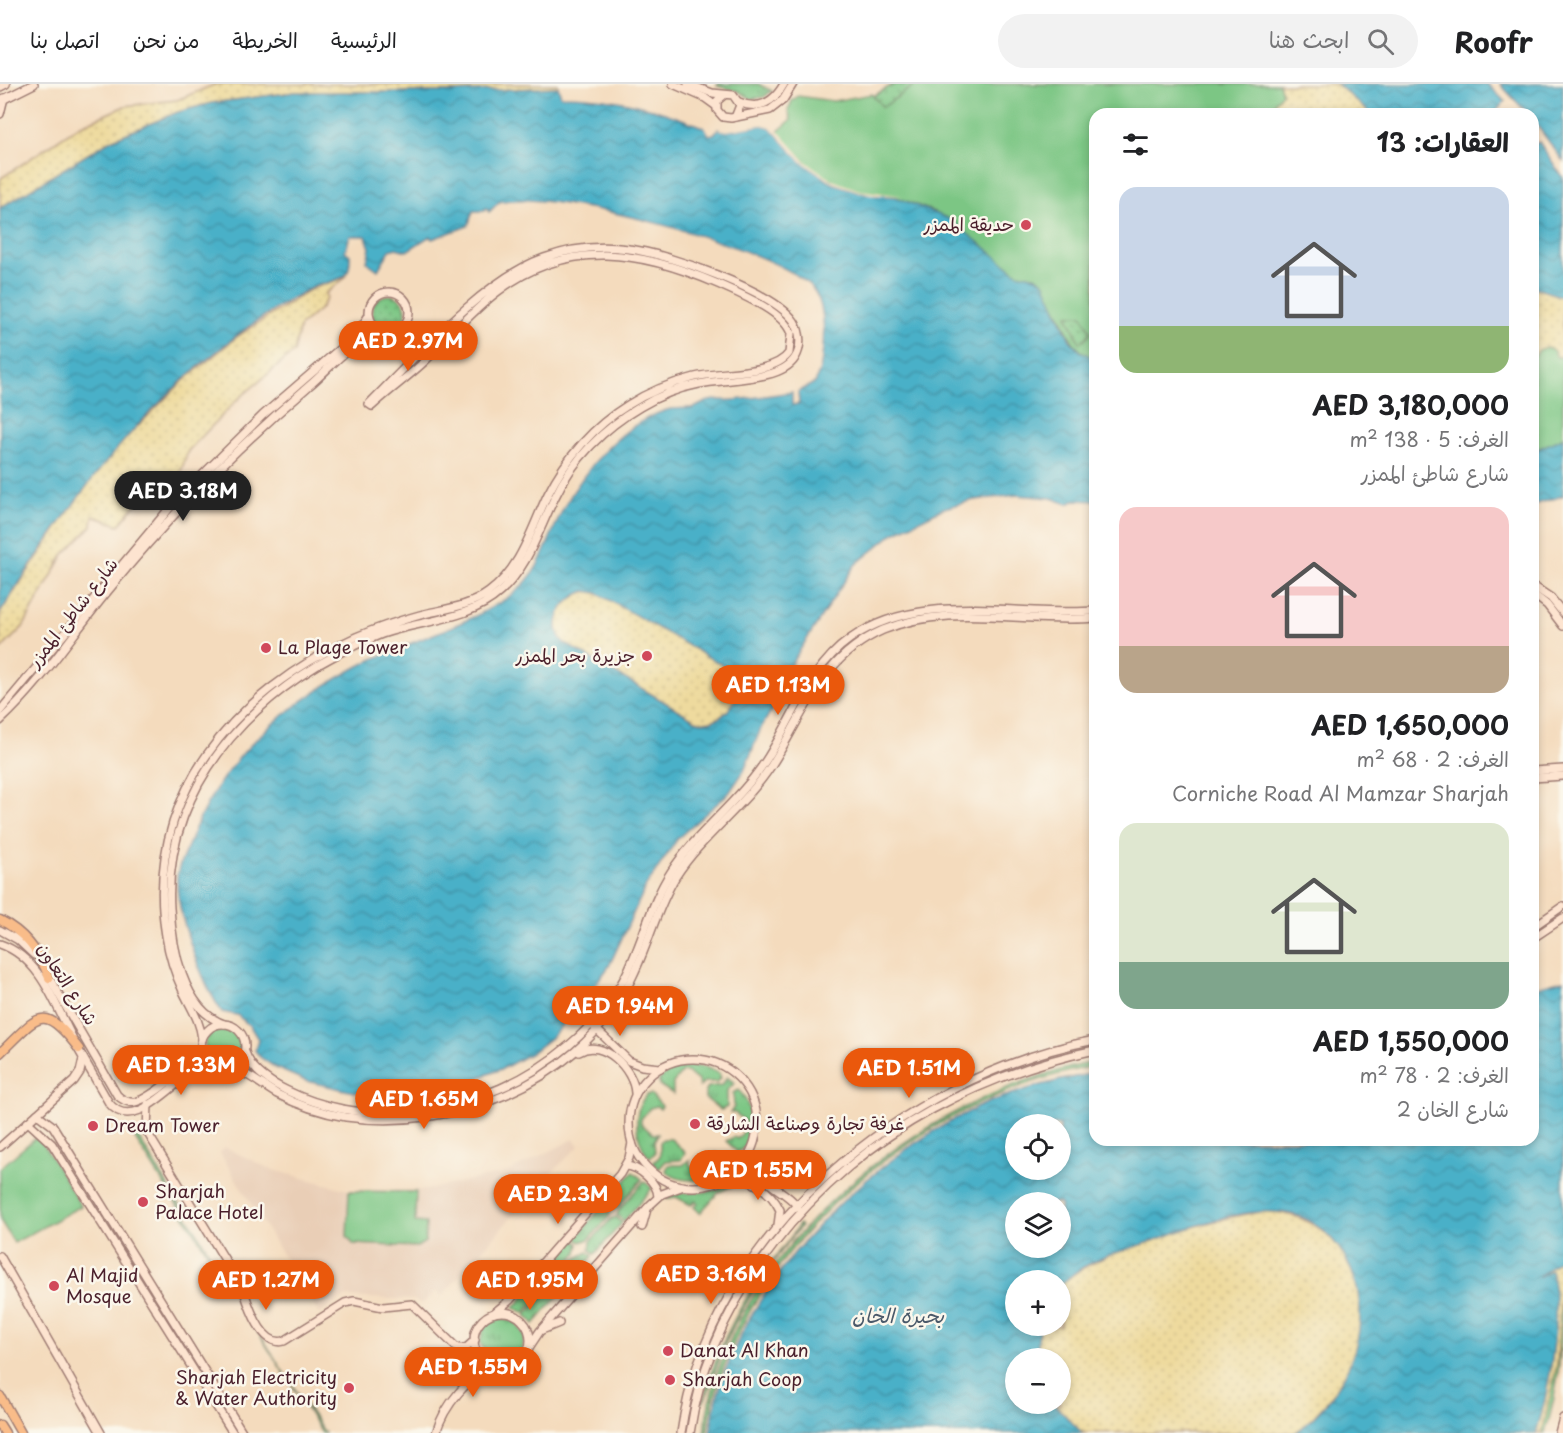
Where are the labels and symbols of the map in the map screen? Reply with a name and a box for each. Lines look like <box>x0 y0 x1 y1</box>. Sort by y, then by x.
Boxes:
place label: حديقة الممزر <box>923 210 1014 237</box>
marker: حديقة الممزر <box>1019 218 1033 232</box>
pin: AED 2.97M <box>339 321 477 372</box>
pin: AED 3.18M <box>114 471 252 522</box>
street label: شارع شاطئ الممزر <box>19 551 124 674</box>
place label: La Plage Tower <box>278 633 408 660</box>
marker: La Plage Tower <box>259 641 273 655</box>
place label: جزيرة بحر الممزر <box>514 641 635 668</box>
marker: جزيرة بحر الممزر <box>640 649 654 663</box>
pin: AED 1.13M <box>709 665 847 716</box>
street label: شارع التعاون <box>31 936 105 1030</box>
pin: AED 1.94M <box>551 986 689 1037</box>
pin: AED 1.33M <box>112 1045 250 1096</box>
pin: AED 1.51M <box>840 1048 978 1099</box>
pin: AED 1.65M <box>355 1079 493 1130</box>
place label: غرفة تجارة وصناعة الشارقة <box>707 1109 904 1136</box>
place label: Dream Tower <box>105 1111 220 1138</box>
marker: غرفة تجارة وصناعة الشارقة <box>688 1117 702 1131</box>
marker: Dream Tower <box>86 1119 100 1133</box>
pin: AED 1.55M <box>689 1150 827 1201</box>
pin: AED 2.3M <box>496 1174 620 1225</box>
place label: Sharjah Palace Hotel <box>155 1177 263 1225</box>
marker: Sharjah Palace Hotel <box>136 1195 150 1209</box>
pin: AED 3.16M <box>642 1254 780 1305</box>
pin: AED 1.27M <box>197 1260 335 1311</box>
pin: AED 1.95M <box>461 1260 599 1311</box>
place label: Al Majid Mosque <box>66 1261 139 1309</box>
marker: Al Majid Mosque <box>47 1279 61 1293</box>
water label: بحيرة الخان <box>852 1300 945 1330</box>
place label: Danat Al Khan <box>680 1336 809 1363</box>
marker: Danat Al Khan <box>661 1344 675 1358</box>
pin: AED 1.55M <box>404 1347 542 1398</box>
place label: Sharjah Electricity & Water Authority <box>175 1363 337 1411</box>
place label: Sharjah Coop <box>682 1365 802 1392</box>
marker: Sharjah Coop <box>663 1373 677 1387</box>
marker: Sharjah Electricity & Water Authority <box>342 1381 356 1395</box>

